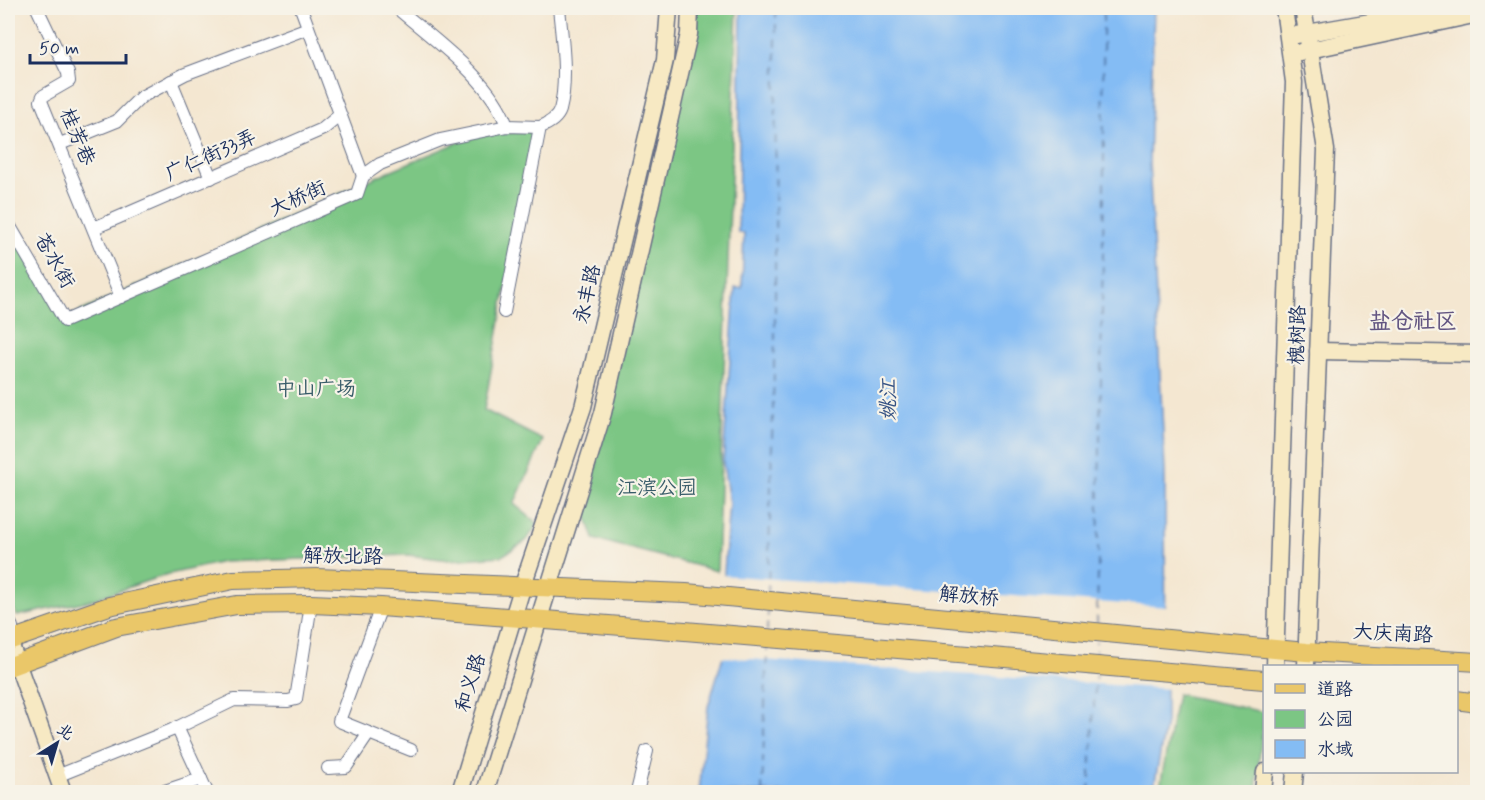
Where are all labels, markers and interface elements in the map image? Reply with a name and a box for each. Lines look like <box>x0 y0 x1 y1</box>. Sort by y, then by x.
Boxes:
scale bar <box>30 27 126 65</box>
text: 50 m <box>39 37 79 61</box>
street label: 桂芳巷 <box>53 104 102 171</box>
street label: 广仁街33弄 <box>161 124 261 188</box>
street label: 大桥街 <box>265 174 331 224</box>
street label: 苍水街 <box>27 228 81 294</box>
street label: 永丰路 <box>568 261 608 326</box>
street label: 槐树路 <box>1283 304 1313 365</box>
district label: 盐仓社区 <box>1369 308 1457 336</box>
park label: 中山广场 <box>276 376 356 403</box>
water label: 姚江 <box>875 378 903 421</box>
park label: 江滨公园 <box>617 475 697 502</box>
street label: 解放北路 <box>303 543 384 571</box>
street label: 解放桥 <box>938 581 1000 613</box>
street label: 大庆南路 <box>1352 618 1435 650</box>
street label: 和义路 <box>449 649 493 716</box>
legend <box>1263 665 1458 773</box>
text: 道路 <box>1317 678 1353 702</box>
text: 公园 <box>1317 708 1353 732</box>
north arrow <box>27 713 87 773</box>
text: 北 <box>52 719 78 745</box>
text: 水域 <box>1317 738 1353 762</box>

